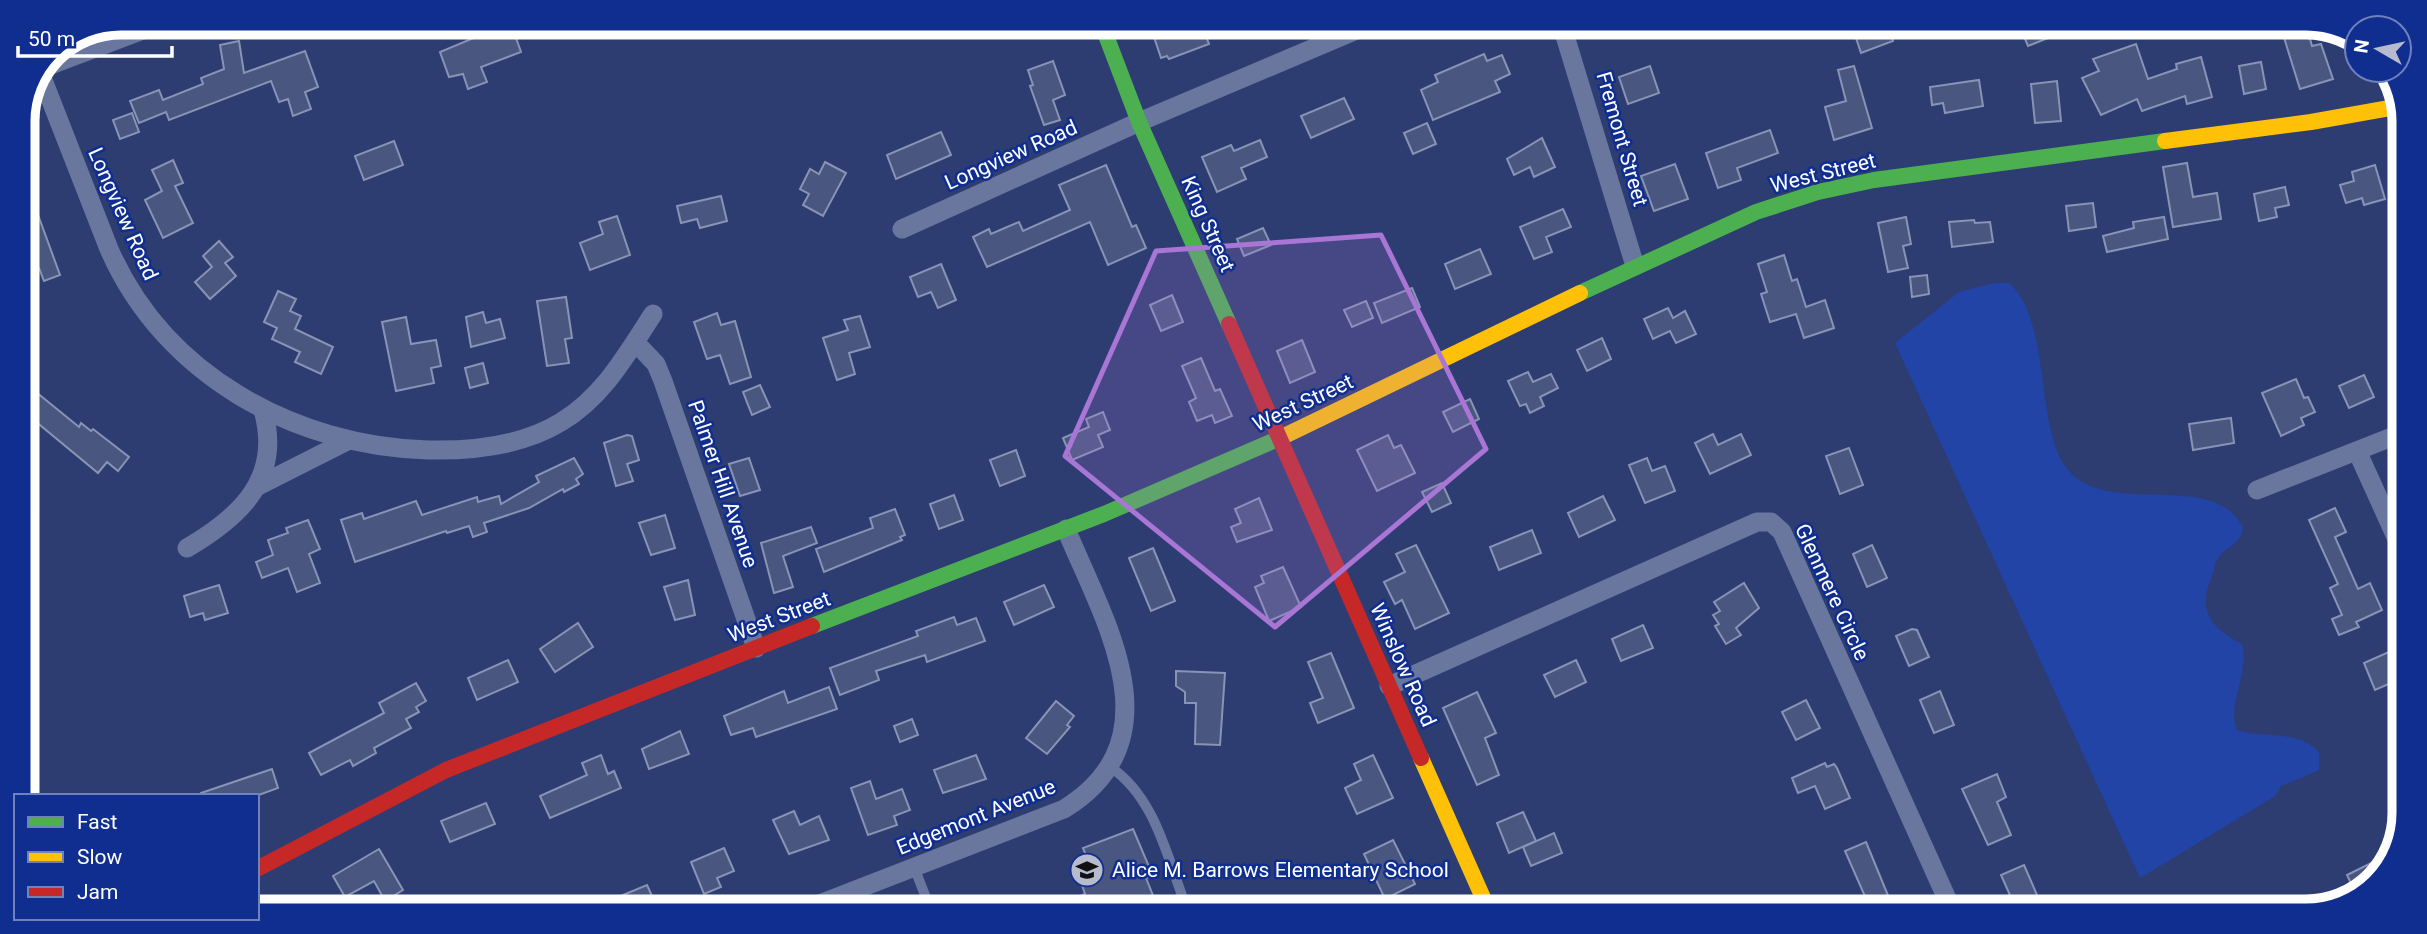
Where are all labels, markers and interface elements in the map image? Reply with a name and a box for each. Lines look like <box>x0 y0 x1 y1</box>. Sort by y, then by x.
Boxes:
scale bar <box>18 14 172 58</box>
north arrow <box>2343 14 2413 84</box>
text: 50 m <box>28 27 75 51</box>
text: N <box>2349 38 2374 55</box>
street label: Fremont Street <box>1591 69 1653 209</box>
street label: Longview Road <box>941 115 1081 195</box>
street label: Longview Road <box>83 144 163 284</box>
street label: West Street <box>1768 148 1878 198</box>
street label: King Street <box>1176 172 1240 276</box>
street label: West Street <box>1249 369 1357 437</box>
street label: Palmer Hill Avenue <box>683 397 763 571</box>
street label: Glenmere Circle <box>1790 520 1874 664</box>
street label: West Street <box>724 586 834 648</box>
street label: Winslow Road <box>1365 600 1441 730</box>
street label: Edgemont Avenue <box>893 774 1059 860</box>
legend <box>14 794 259 920</box>
text: Fast <box>77 810 118 834</box>
text: Slow <box>77 845 123 869</box>
school or university icon: Alice M. Barrows Elementary School <box>1068 851 1106 889</box>
place label: Alice M. Barrows Elementary School <box>1112 858 1449 882</box>
text: Jam <box>77 880 118 904</box>

